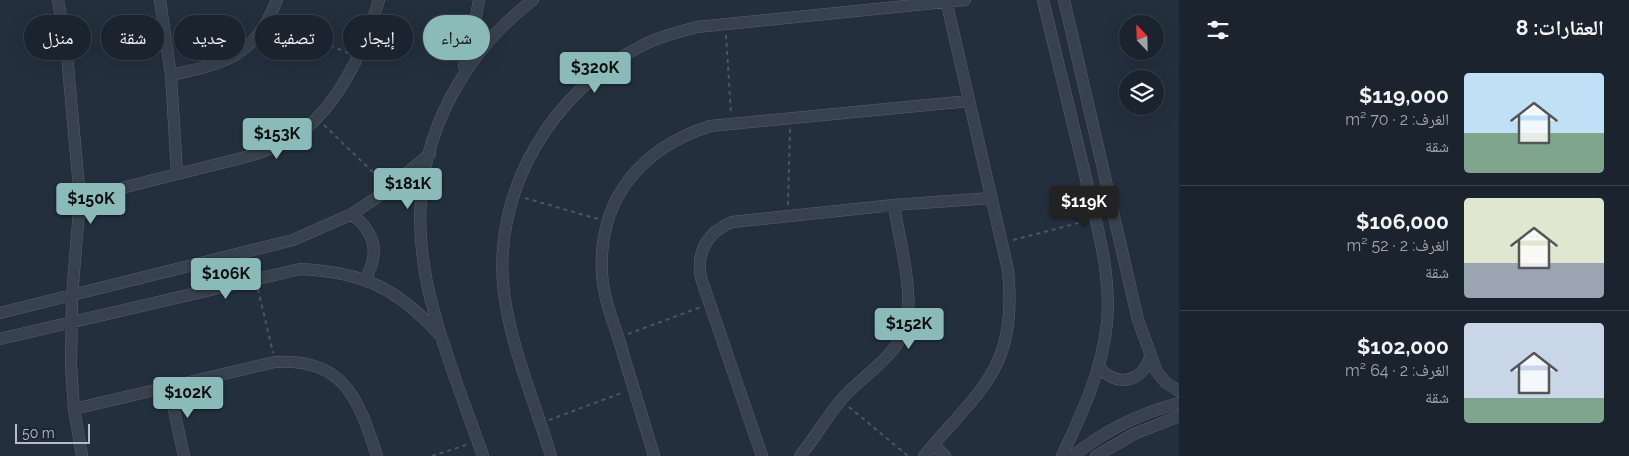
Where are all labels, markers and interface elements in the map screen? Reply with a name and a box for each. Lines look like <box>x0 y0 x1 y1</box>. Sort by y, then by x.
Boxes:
chip: منزل <box>24 15 91 60</box>
chip: شقة <box>101 15 164 60</box>
chip: جديد <box>174 15 245 60</box>
chip: تصفية <box>255 15 333 60</box>
chip: إيجار <box>343 15 413 60</box>
chip: شراء <box>423 15 490 60</box>
north arrow <box>1119 15 1164 60</box>
map controls <box>1119 15 1164 115</box>
text: العقارات: 8 <box>1516 15 1604 40</box>
icon: filters <box>1204 16 1232 44</box>
pin: $320K <box>560 52 630 94</box>
text: $320K <box>571 58 619 77</box>
button: layers <box>1119 70 1164 115</box>
text: $119,000 <box>1359 83 1449 108</box>
icon: home <box>1504 93 1564 153</box>
text: الغرف: 2 · 70 m² <box>1345 110 1449 129</box>
pin: $153K <box>242 118 312 160</box>
text: $153K <box>254 124 300 143</box>
text: شقة <box>1425 137 1449 156</box>
pin: $181K <box>373 168 443 210</box>
text: $181K <box>385 174 431 193</box>
pin: $150K <box>56 182 126 225</box>
pin: $119K <box>1049 186 1119 228</box>
text: $150K <box>67 189 115 208</box>
text: $119K <box>1061 192 1107 211</box>
text: $106,000 <box>1356 209 1449 234</box>
icon: home <box>1504 218 1564 278</box>
text: الغرف: 2 · 52 m² <box>1346 236 1449 255</box>
pin: $106K <box>191 258 261 300</box>
text: شقة <box>1425 263 1449 282</box>
text: $106K <box>202 264 250 283</box>
pin: $152K <box>874 308 944 350</box>
text: $152K <box>886 314 932 333</box>
text: $102,000 <box>1357 334 1449 359</box>
icon: home <box>1504 343 1564 403</box>
text: الغرف: 2 · 64 m² <box>1345 361 1449 380</box>
pin: $102K <box>153 376 223 419</box>
text: $102K <box>164 383 212 402</box>
text: شقة <box>1425 388 1449 407</box>
scale bar <box>15 421 90 444</box>
text: 50 m <box>22 425 55 441</box>

